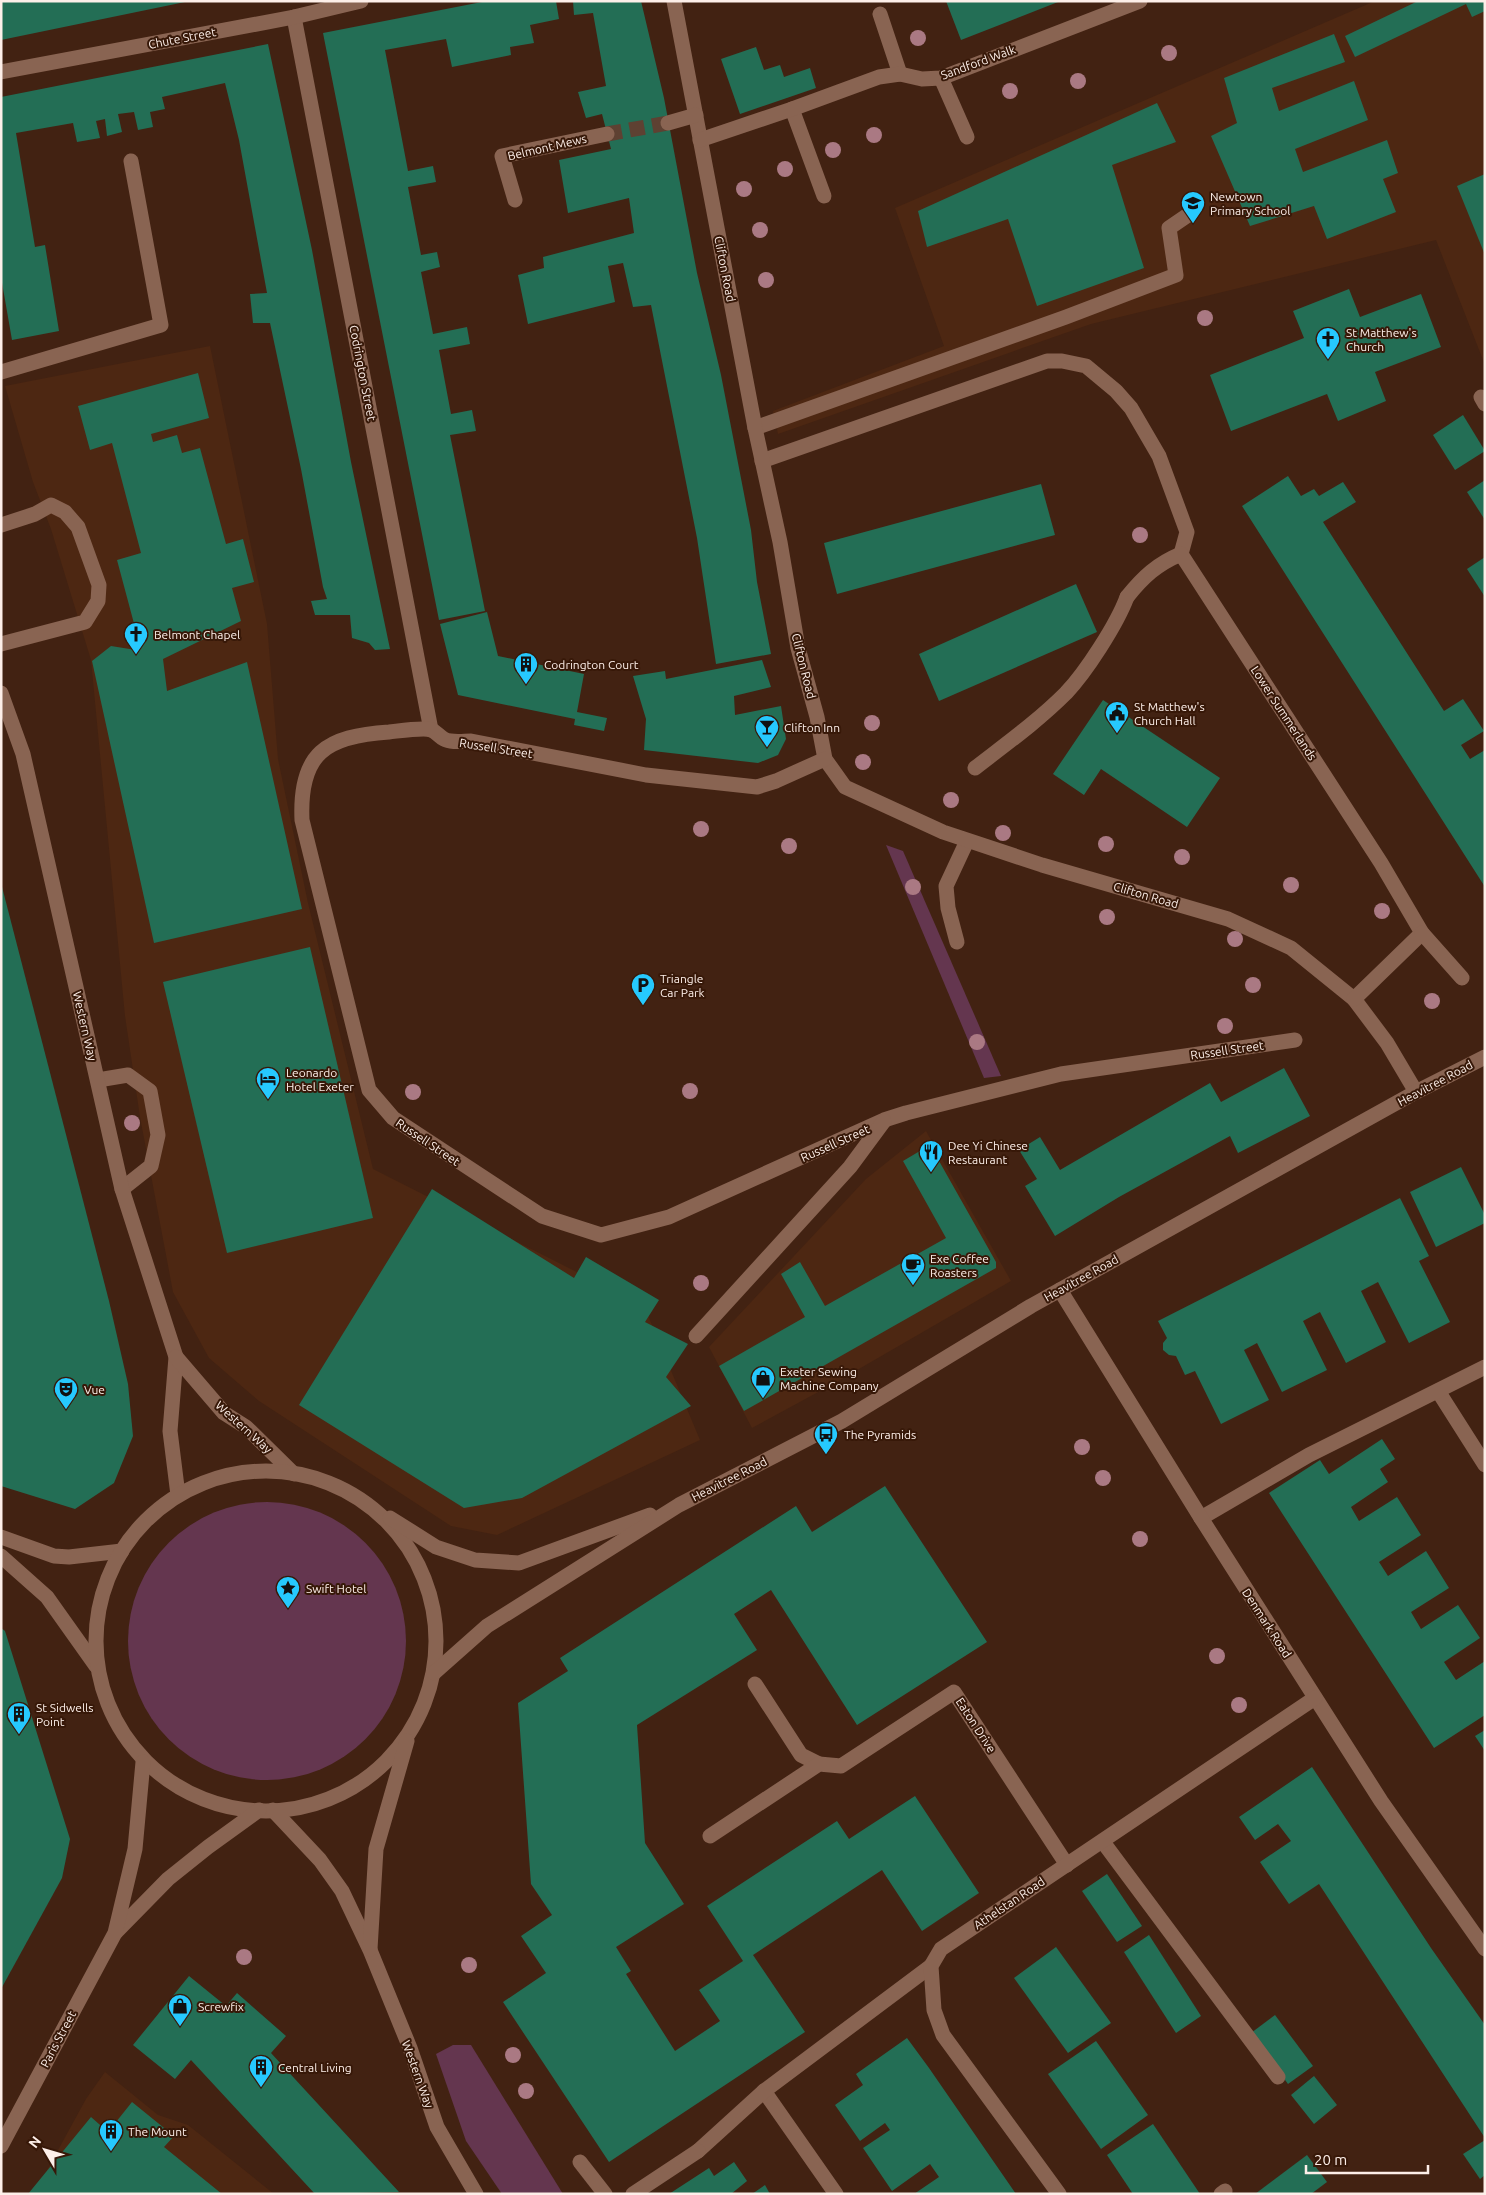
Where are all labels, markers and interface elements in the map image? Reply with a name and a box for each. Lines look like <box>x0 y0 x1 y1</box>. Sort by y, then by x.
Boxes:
street label: Chute Street <box>147 25 217 51</box>
street label: Sandford Walk <box>939 42 1017 82</box>
street label: Belmont Mews <box>506 132 588 162</box>
school or university icon: Newtown Primary School <box>1180 190 1206 224</box>
place label: Newtown Primary School <box>1210 190 1290 217</box>
street label: Clifton Road <box>712 235 738 303</box>
street label: Codrington Street <box>347 324 379 422</box>
church icon: St Matthew's Church <box>1315 326 1341 360</box>
place label: St Matthew's Church <box>1346 326 1417 353</box>
church icon: Belmont Chapel <box>123 621 149 655</box>
place label: Belmont Chapel <box>154 628 240 641</box>
street label: Clifton Road <box>790 632 818 700</box>
building icon: Codrington Court <box>513 651 539 685</box>
place label: Codrington Court <box>544 658 639 671</box>
street label: Lower Summerlands <box>1249 663 1319 763</box>
public building icon: St Matthew's Church Hall <box>1104 700 1130 734</box>
place label: St Matthew's Church Hall <box>1134 700 1205 727</box>
bar icon: Clifton Inn <box>754 714 780 748</box>
place label: Clifton Inn <box>784 721 840 734</box>
street label: Russell Street <box>458 736 534 760</box>
street label: Clifton Road <box>1112 880 1180 910</box>
parking icon: Triangle Car Park <box>630 972 656 1006</box>
place label: Triangle Car Park <box>660 972 705 999</box>
street label: Western Way <box>71 990 99 1062</box>
street label: Russell Street <box>1189 1038 1265 1062</box>
street label: Heavitree Road <box>1395 1058 1475 1108</box>
hotel icon: Leonardo Hotel Exeter <box>255 1066 281 1100</box>
place label: Leonardo Hotel Exeter <box>286 1066 354 1093</box>
street label: Russell Street <box>394 1116 463 1168</box>
street label: Russell Street <box>799 1122 872 1164</box>
restaurant icon: Dee Yi Chinese Restaurant <box>918 1139 944 1173</box>
place label: Dee Yi Chinese Restaurant <box>948 1139 1028 1166</box>
cafe icon: Exe Coffee Roasters <box>900 1252 926 1286</box>
place label: Exe Coffee Roasters <box>930 1252 989 1279</box>
street label: Heavitree Road <box>1042 1252 1120 1304</box>
shop icon: Exeter Sewing Machine Company <box>750 1365 776 1399</box>
place label: Exeter Sewing Machine Company <box>780 1365 879 1392</box>
theatre icon: Vue <box>53 1376 79 1410</box>
place label: Vue <box>84 1383 105 1396</box>
street label: Western Way <box>213 1398 275 1456</box>
bus stop icon: The Pyramids <box>813 1421 839 1455</box>
place label: The Pyramids <box>844 1428 916 1441</box>
street label: Heavitree Road <box>689 1454 769 1504</box>
place icon: Swift Hotel <box>275 1575 301 1609</box>
place label: Swift Hotel <box>306 1582 366 1595</box>
street label: Denmark Road <box>1240 1586 1294 1660</box>
street label: Eaton Drive <box>954 1695 998 1755</box>
building icon: St Sidwells Point <box>6 1701 32 1735</box>
place label: St Sidwells Point <box>36 1701 93 1728</box>
street label: Athelstan Road <box>971 1875 1047 1931</box>
shop icon: Screwfix <box>167 1993 193 2027</box>
place label: Screwfix <box>198 2000 244 2013</box>
street label: Paris Street <box>38 2008 78 2069</box>
street label: Western Way <box>400 2038 436 2110</box>
building icon: Central Living <box>248 2054 274 2088</box>
place label: Central Living <box>278 2061 352 2074</box>
building icon: The Mount <box>98 2118 124 2152</box>
north arrow <box>20 2125 70 2175</box>
place label: The Mount <box>128 2125 187 2138</box>
text: N <box>25 2133 44 2151</box>
scale bar <box>1306 2142 1428 2174</box>
text: 20 m <box>1314 2151 1347 2168</box>

